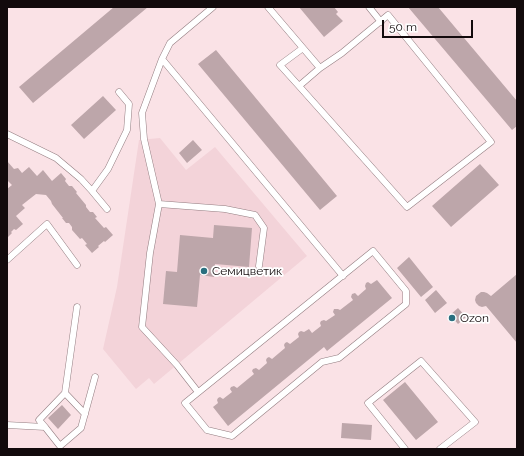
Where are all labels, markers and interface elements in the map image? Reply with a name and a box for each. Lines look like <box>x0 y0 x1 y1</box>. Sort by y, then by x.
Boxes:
scale bar <box>384 12 475 38</box>
text: 50 m <box>389 20 417 34</box>
place label: Семицветик <box>212 264 282 278</box>
marker: Семицветик <box>199 266 209 276</box>
place label: Ozon <box>460 311 489 325</box>
marker: Ozon <box>447 313 457 323</box>

